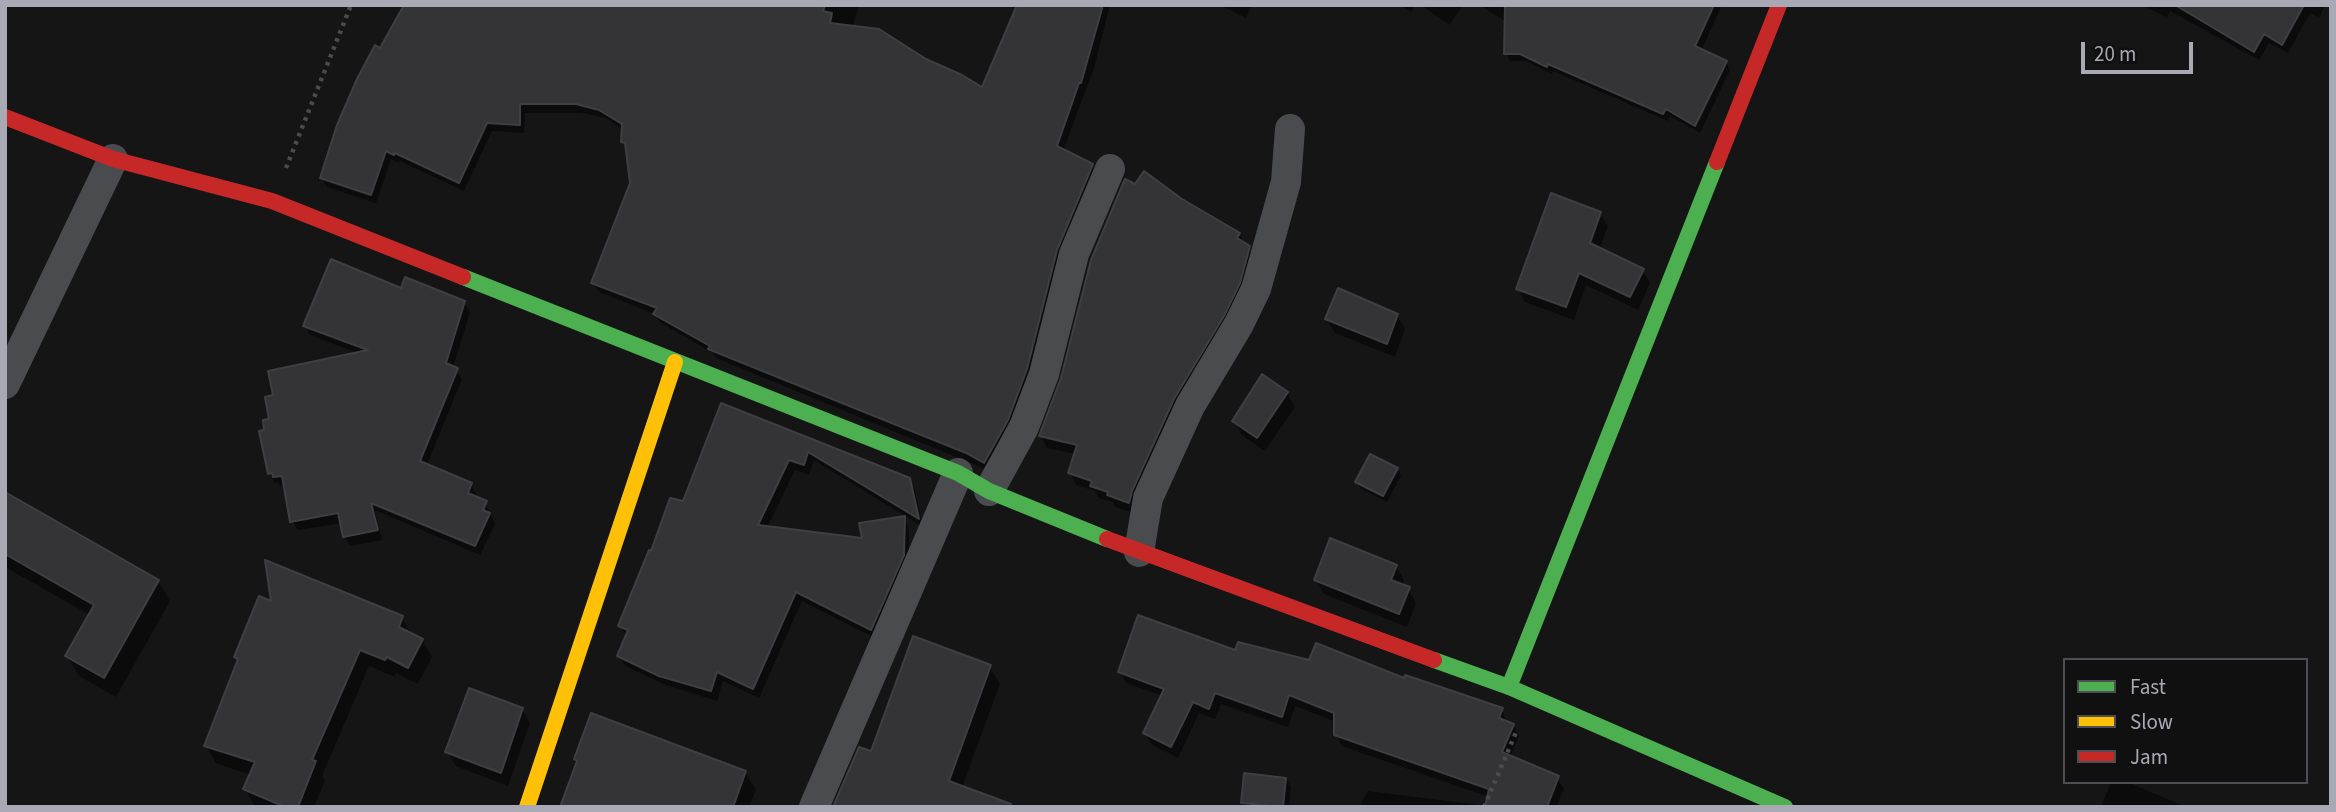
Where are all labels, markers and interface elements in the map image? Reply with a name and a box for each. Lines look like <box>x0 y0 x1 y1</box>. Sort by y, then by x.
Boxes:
scale bar <box>2084 28 2196 72</box>
text: 20 m <box>2094 39 2136 69</box>
legend <box>2063 658 2308 784</box>
text: Fast <box>2130 672 2166 702</box>
text: Slow <box>2130 707 2173 737</box>
text: Jam <box>2130 742 2168 772</box>

